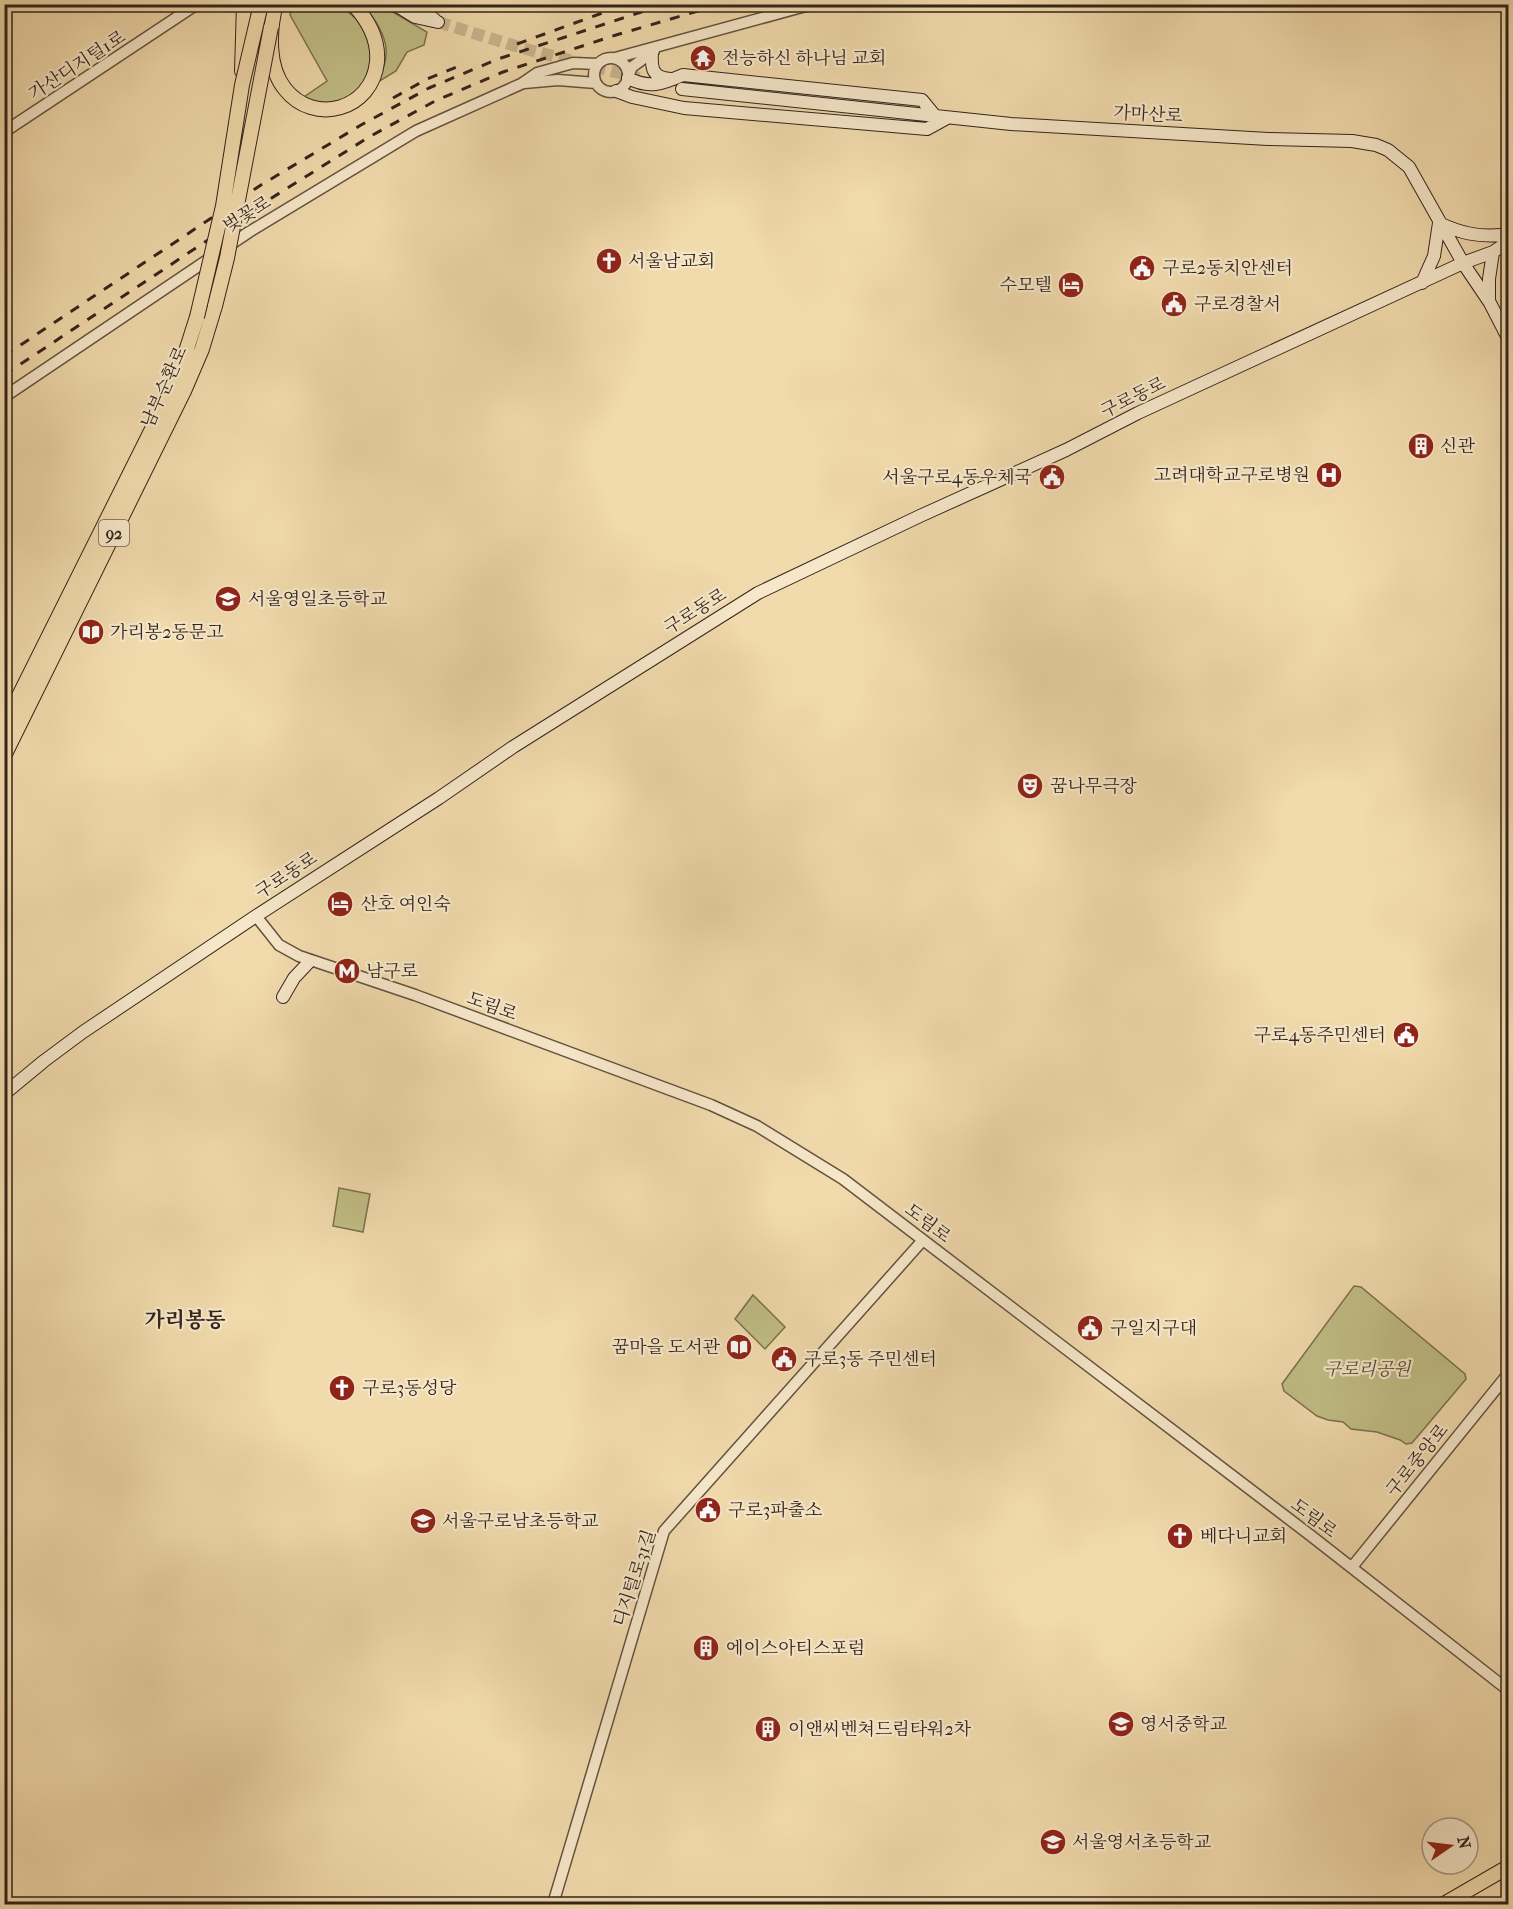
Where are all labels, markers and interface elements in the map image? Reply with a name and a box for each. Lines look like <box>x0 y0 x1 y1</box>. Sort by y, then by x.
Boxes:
street label: 가산디지털1로 <box>25 26 129 104</box>
temple icon: 전능하신 하나님 교회 <box>688 43 718 73</box>
place label: 전능하신 하나님 교회 <box>722 48 886 69</box>
street label: 가마산로 <box>1113 102 1183 127</box>
street label: 벚꽃로 <box>220 192 275 237</box>
church icon: 서울남교회 <box>594 246 624 276</box>
place label: 서울남교회 <box>628 251 715 272</box>
public building icon: 구로2동치안센터 <box>1127 253 1157 283</box>
place label: 구로2동치안센터 <box>1162 258 1293 279</box>
hotel icon: 수모텔 <box>1056 270 1086 300</box>
place label: 수모텔 <box>1000 275 1052 296</box>
public building icon: 구로경찰서 <box>1159 289 1189 319</box>
place label: 구로경찰서 <box>1194 294 1281 315</box>
street label: 남부순환로 <box>137 343 192 431</box>
street label: 구로동로 <box>1097 373 1169 422</box>
building icon: 신관 <box>1406 431 1436 461</box>
place label: 신관 <box>1440 436 1475 457</box>
hospital icon: 고려대학교구로병원 <box>1314 460 1344 490</box>
public building icon: 서울구로4동우체국 <box>1037 462 1067 492</box>
place label: 고려대학교구로병원 <box>1154 465 1310 486</box>
place label: 서울구로4동우체국 <box>882 467 1032 488</box>
road number: 92 <box>99 520 129 546</box>
school or university icon: 서울영일초등학교 <box>213 584 243 614</box>
street label: 구로동로 <box>660 584 730 639</box>
place label: 서울영일초등학교 <box>248 589 388 610</box>
library icon: 가리봉2동문고 <box>76 617 106 647</box>
place label: 가리봉2동문고 <box>110 622 224 643</box>
theatre icon: 꿈나무극장 <box>1015 771 1045 801</box>
place label: 꿈나무극장 <box>1050 776 1138 797</box>
street label: 구로동로 <box>251 848 321 903</box>
hotel icon: 산호 여인숙 <box>325 889 355 919</box>
place label: 산호 여인숙 <box>360 894 451 915</box>
metro station icon: 남구로 <box>332 956 362 986</box>
place label: 남구로 <box>366 961 418 982</box>
street label: 도림로 <box>464 988 520 1025</box>
public building icon: 구로4동주민센터 <box>1391 1020 1421 1050</box>
place label: 구로4동주민센터 <box>1254 1025 1386 1046</box>
street label: 도림로 <box>901 1199 955 1247</box>
district label: 가리봉동 <box>144 1308 226 1332</box>
public building icon: 구일지구대 <box>1075 1313 1105 1343</box>
place label: 구일지구대 <box>1110 1318 1197 1339</box>
library icon: 꿈마을 도서관 <box>724 1332 754 1362</box>
place label: 꿈마을 도서관 <box>612 1337 721 1358</box>
public building icon: 구로3동 주민센터 <box>769 1344 799 1374</box>
place label: 구로3동 주민센터 <box>804 1349 937 1370</box>
park label: 구로리공원 <box>1324 1359 1412 1380</box>
church icon: 구로3동성당 <box>327 1373 357 1403</box>
place label: 구로3동성당 <box>362 1378 457 1399</box>
street label: 구로중앙로 <box>1382 1420 1453 1501</box>
street label: 도림로 <box>1287 1494 1341 1542</box>
public building icon: 구로3파출소 <box>693 1495 723 1525</box>
place label: 구로3파출소 <box>728 1500 822 1521</box>
school or university icon: 서울구로남초등학교 <box>408 1506 438 1536</box>
place label: 서울구로남초등학교 <box>442 1511 599 1532</box>
church icon: 베다니교회 <box>1165 1521 1195 1551</box>
place label: 베다니교회 <box>1200 1526 1287 1547</box>
street label: 디지털로31길 <box>609 1527 660 1629</box>
building icon: 에이스아티스포럼 <box>691 1633 721 1663</box>
place label: 에이스아티스포럼 <box>726 1638 865 1659</box>
school or university icon: 영서중학교 <box>1106 1709 1136 1739</box>
building icon: 이앤씨벤쳐드림타워2차 <box>753 1714 783 1744</box>
place label: 영서중학교 <box>1140 1714 1228 1735</box>
place label: 이앤씨벤쳐드림타워2차 <box>788 1719 972 1740</box>
north arrow <box>1420 1816 1480 1876</box>
school or university icon: 서울영서초등학교 <box>1038 1827 1068 1857</box>
place label: 서울영서초등학교 <box>1072 1832 1212 1853</box>
text: N <box>1453 1834 1475 1852</box>

